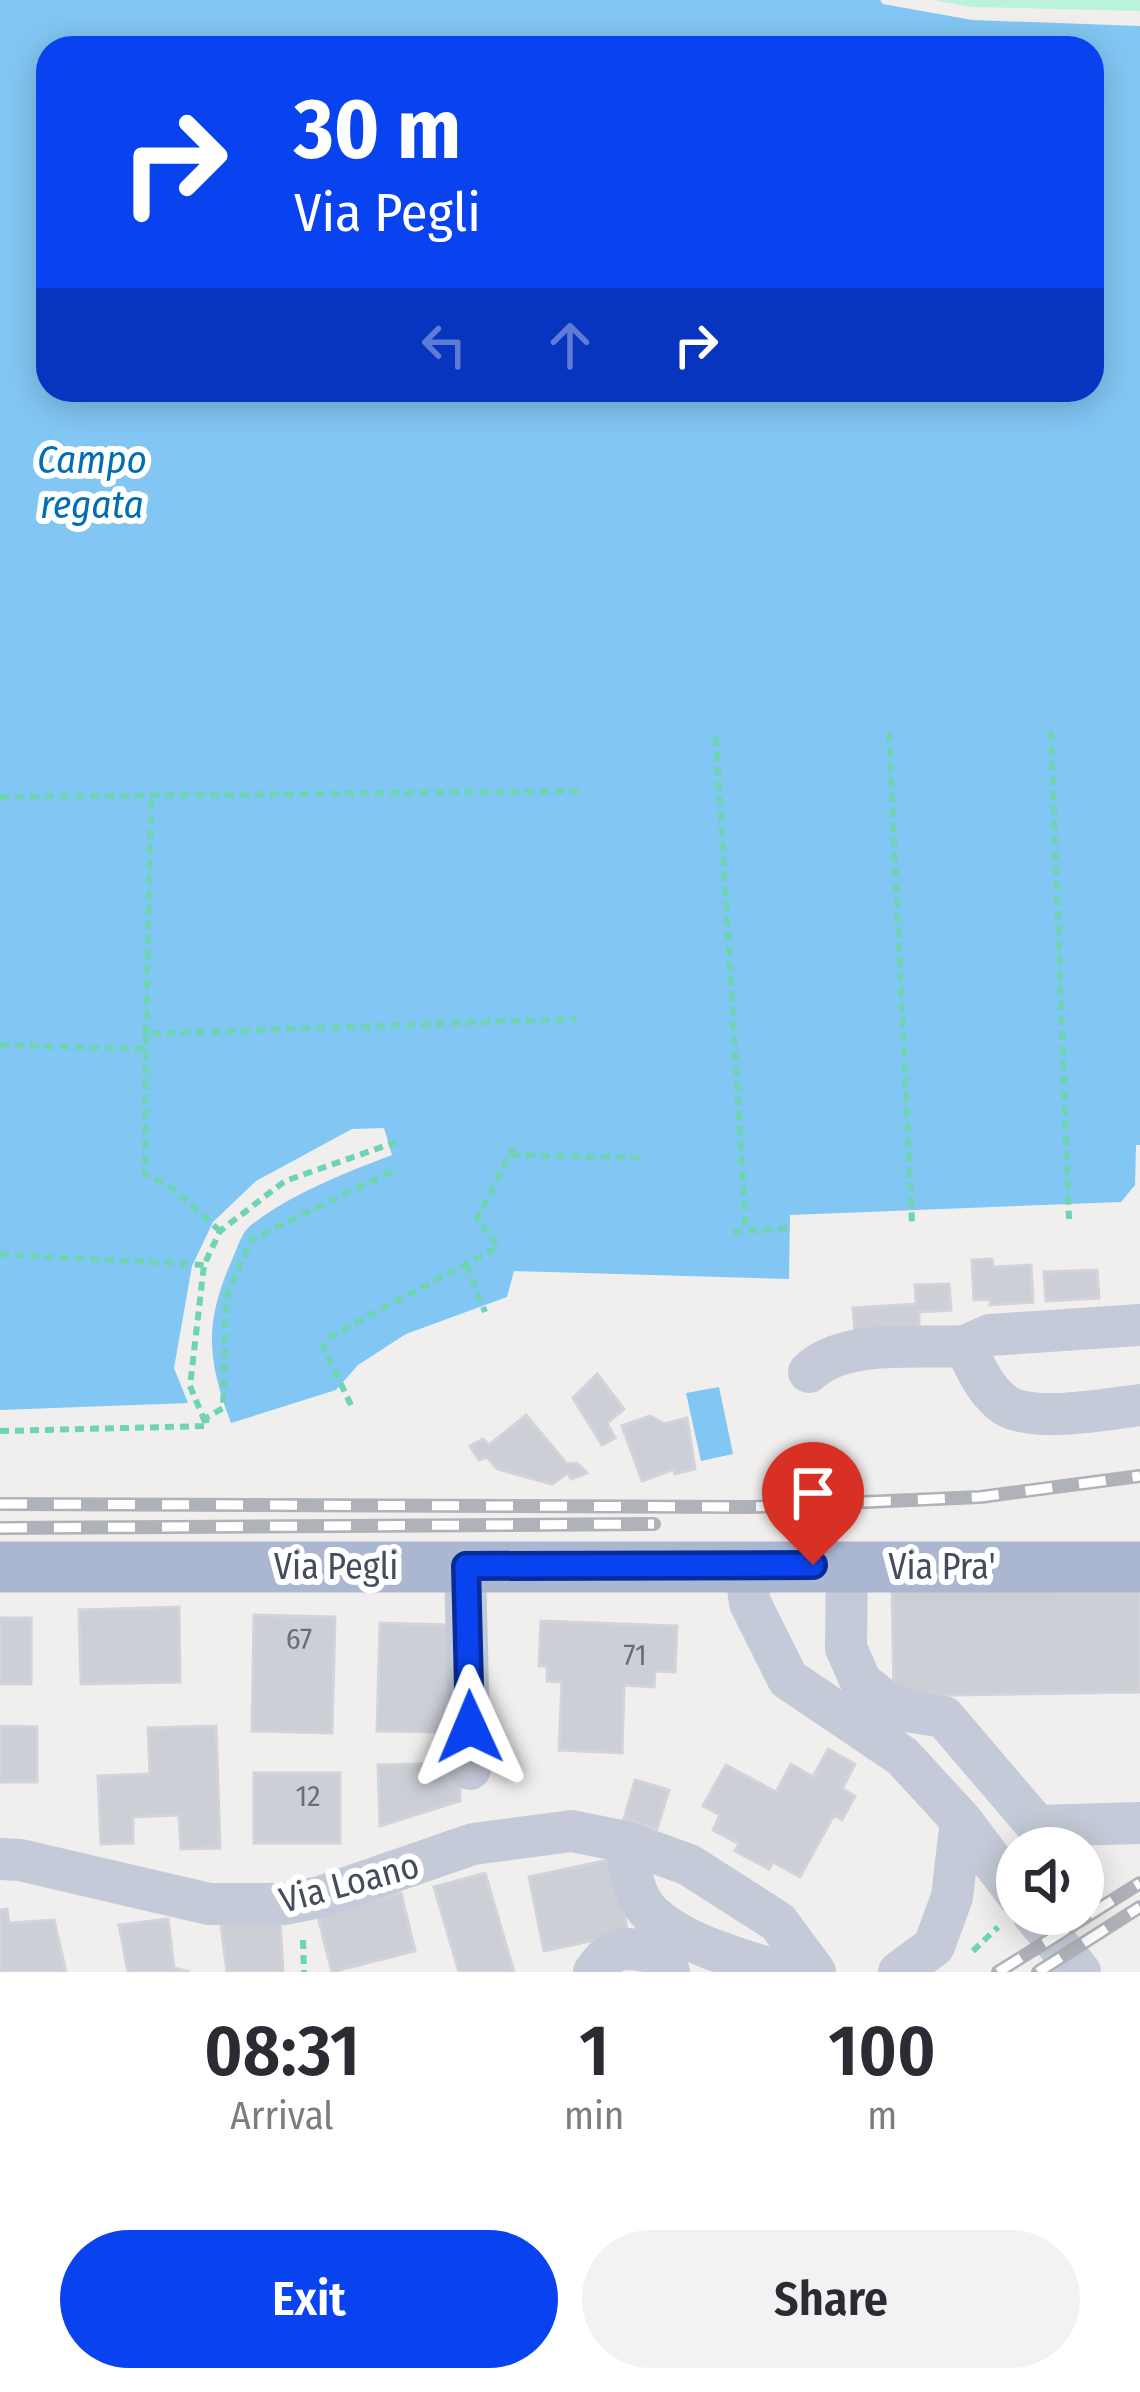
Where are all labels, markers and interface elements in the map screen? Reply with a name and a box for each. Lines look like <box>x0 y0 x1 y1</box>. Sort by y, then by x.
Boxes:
text: 30 m <box>294 79 461 180</box>
icon: right <box>96 84 252 240</box>
text: Via Pegli <box>294 181 481 245</box>
icon: left <box>411 312 477 378</box>
icon: ahead <box>537 312 603 378</box>
icon: right <box>663 312 729 378</box>
water label: Campo regata <box>37 437 147 528</box>
pin <box>762 1442 864 1565</box>
icon: arrive <box>780 1460 846 1526</box>
street label: Via Pegli <box>274 1545 398 1589</box>
street label: Via Pra' <box>888 1545 996 1589</box>
house number: 67 <box>286 1621 312 1657</box>
house number: 71 <box>623 1637 647 1673</box>
position arrow <box>407 1664 533 1790</box>
house number: 12 <box>296 1778 320 1814</box>
map controls <box>996 1827 1104 1935</box>
button: sound <box>996 1827 1104 1935</box>
street label: Via Loano <box>275 1843 424 1923</box>
text: 08:31 <box>204 2008 360 2094</box>
text: 1 <box>579 2008 609 2094</box>
text: 100 <box>828 2008 936 2094</box>
text: Arrival <box>230 2093 334 2139</box>
text: min <box>564 2093 624 2139</box>
text: m <box>867 2093 897 2139</box>
button: Exit <box>60 2230 558 2368</box>
button: Share <box>582 2230 1080 2368</box>

